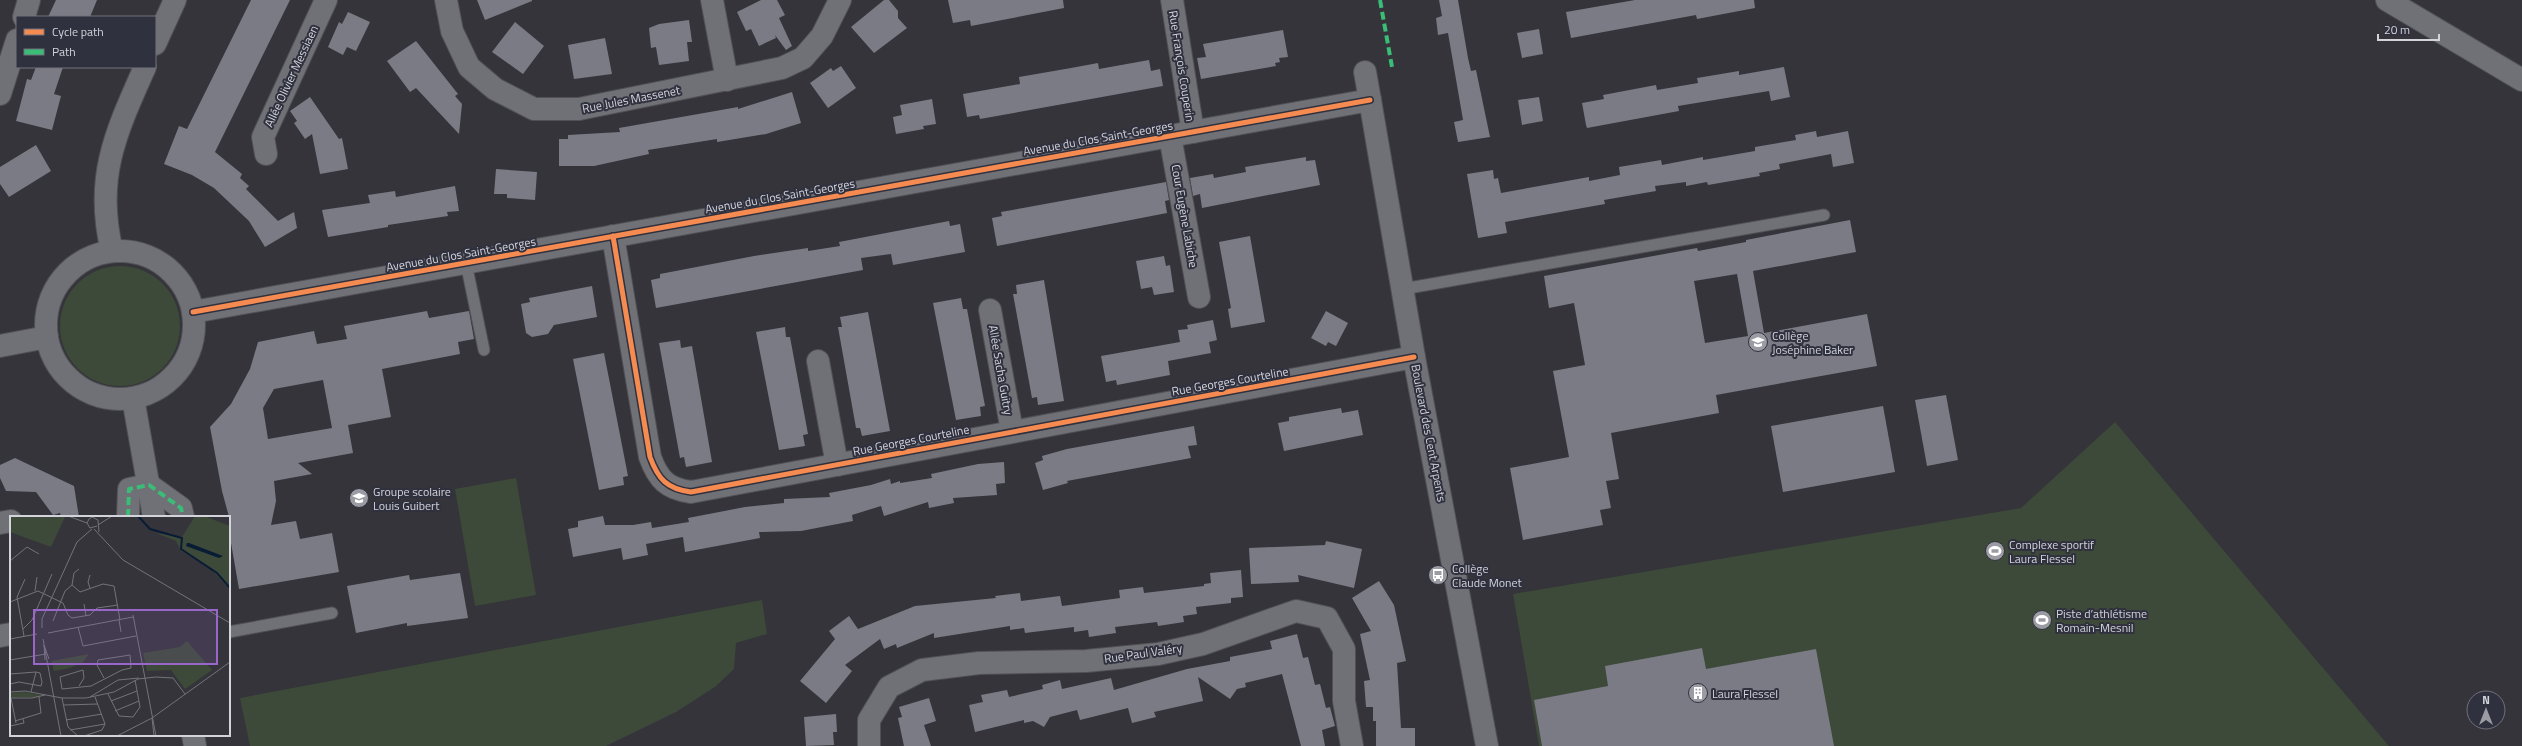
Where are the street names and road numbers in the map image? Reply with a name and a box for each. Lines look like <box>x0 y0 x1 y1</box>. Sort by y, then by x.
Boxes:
street label: Rue François Couperin <box>1164 9 1200 123</box>
street label: Allée Olivier Messiaen <box>259 22 323 130</box>
street label: Rue Jules Massenet <box>580 80 682 118</box>
street label: Avenue du Clos Saint-Georges <box>1022 115 1175 161</box>
street label: Cour Eugène Labiche <box>1167 163 1203 269</box>
street label: Avenue du Clos Saint-Georges <box>704 173 857 219</box>
street label: Avenue du Clos Saint-Georges <box>385 231 538 277</box>
street label: Allée Sacha Guitry <box>984 324 1018 417</box>
street label: Rue Georges Courteline <box>1170 361 1290 401</box>
street label: Boulevard des Cent Arpents <box>1406 363 1452 504</box>
street label: Rue Georges Courteline <box>851 419 971 461</box>
street label: Rue Paul Valéry <box>1103 638 1184 668</box>

